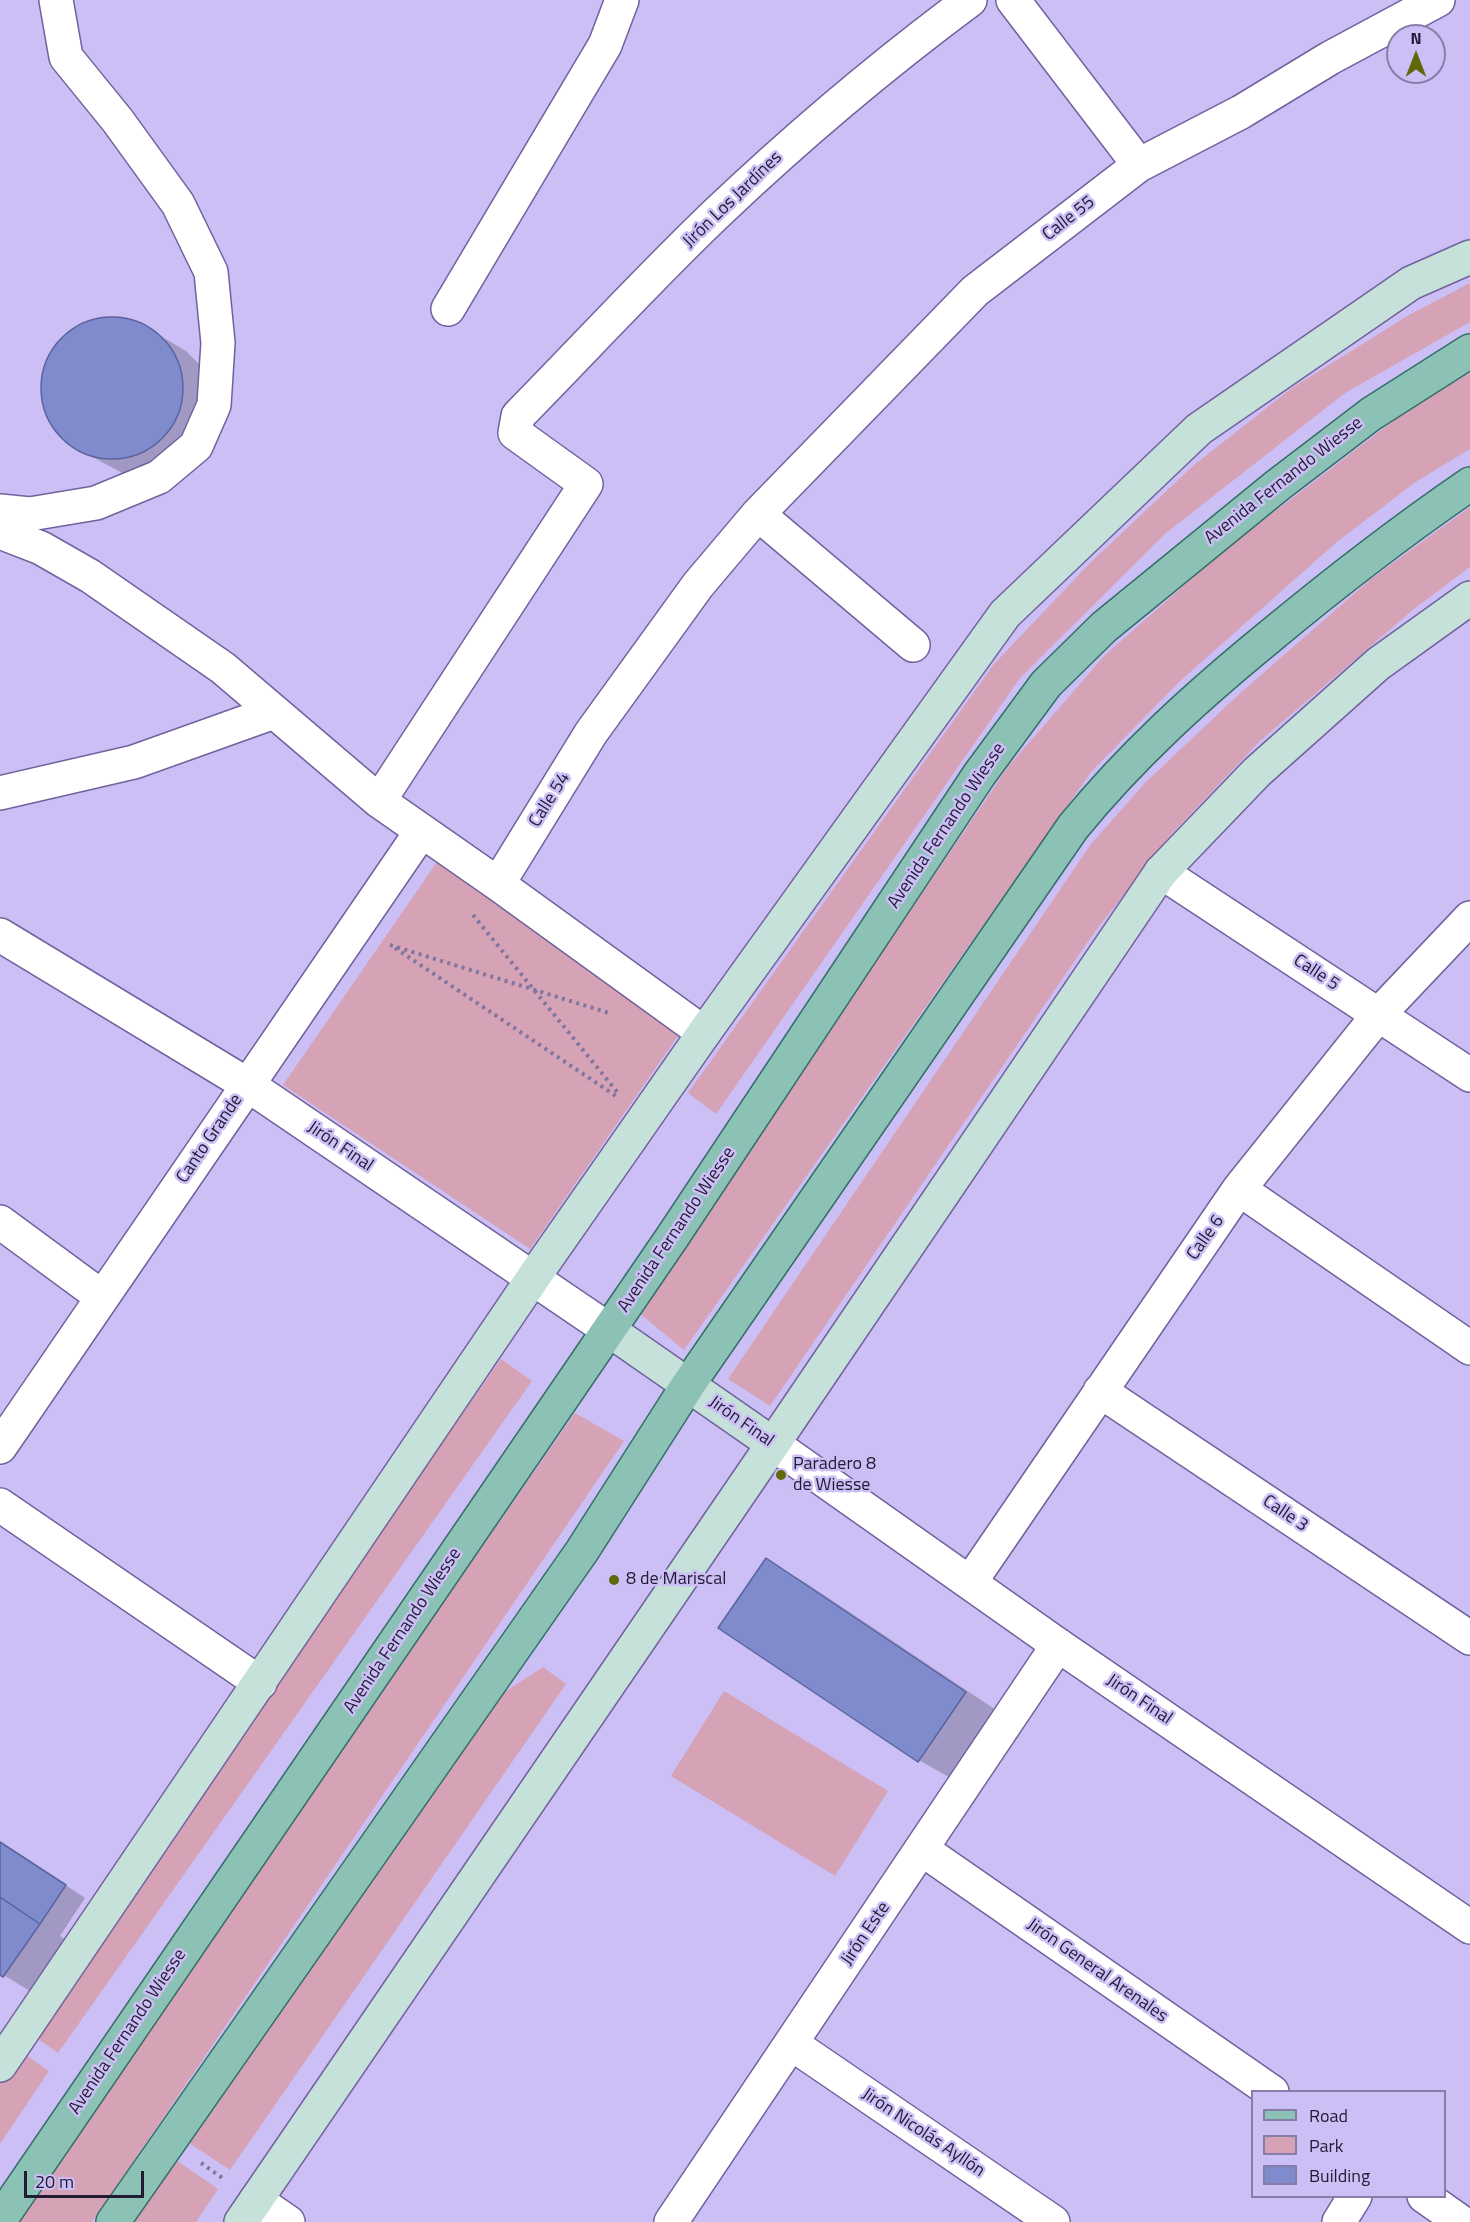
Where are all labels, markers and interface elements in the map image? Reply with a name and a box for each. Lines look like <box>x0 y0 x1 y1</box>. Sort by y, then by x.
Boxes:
north arrow <box>1386 24 1446 84</box>
text: N <box>1410 26 1422 50</box>
street label: Jirón Los Jardínes <box>679 147 787 253</box>
street label: Calle 55 <box>1039 192 1099 246</box>
street label: Avenida Fernando Wiesse <box>1201 413 1367 549</box>
street label: Avenida Fernando Wiesse <box>884 739 1010 913</box>
street label: Calle 54 <box>525 769 575 831</box>
street label: Calle 5 <box>1289 950 1343 996</box>
street label: Canto Grande <box>172 1090 248 1188</box>
street label: Jirón Final <box>303 1117 377 1177</box>
street label: Avenida Fernando Wiesse <box>614 1143 740 1317</box>
street label: Calle 6 <box>1183 1211 1229 1265</box>
street label: Jirón Final <box>704 1392 778 1452</box>
place label: Paradero 8 de Wiesse <box>793 1454 876 1496</box>
marker: Paradero 8 de Wiesse <box>774 1468 788 1482</box>
street label: Calle 3 <box>1258 1491 1312 1537</box>
street label: Avenida Fernando Wiesse <box>340 1544 466 1718</box>
place label: 8 de Mariscal <box>626 1569 726 1591</box>
marker: 8 de Mariscal <box>607 1573 621 1587</box>
street label: Jirón Final <box>1102 1670 1176 1730</box>
street label: Jirón Este <box>837 1898 895 1970</box>
street label: Jirón General Arenales <box>1022 1914 1172 2028</box>
street label: Avenida Fernando Wiesse <box>65 1945 191 2119</box>
street label: Jirón Nicolás Ayllón <box>857 2084 989 2182</box>
legend <box>1251 2090 1446 2198</box>
text: Road <box>1309 2102 1348 2129</box>
text: Park <box>1309 2132 1343 2159</box>
scale bar <box>27 2159 147 2197</box>
text: Building <box>1309 2162 1370 2189</box>
text: 20 m <box>35 2168 74 2195</box>

